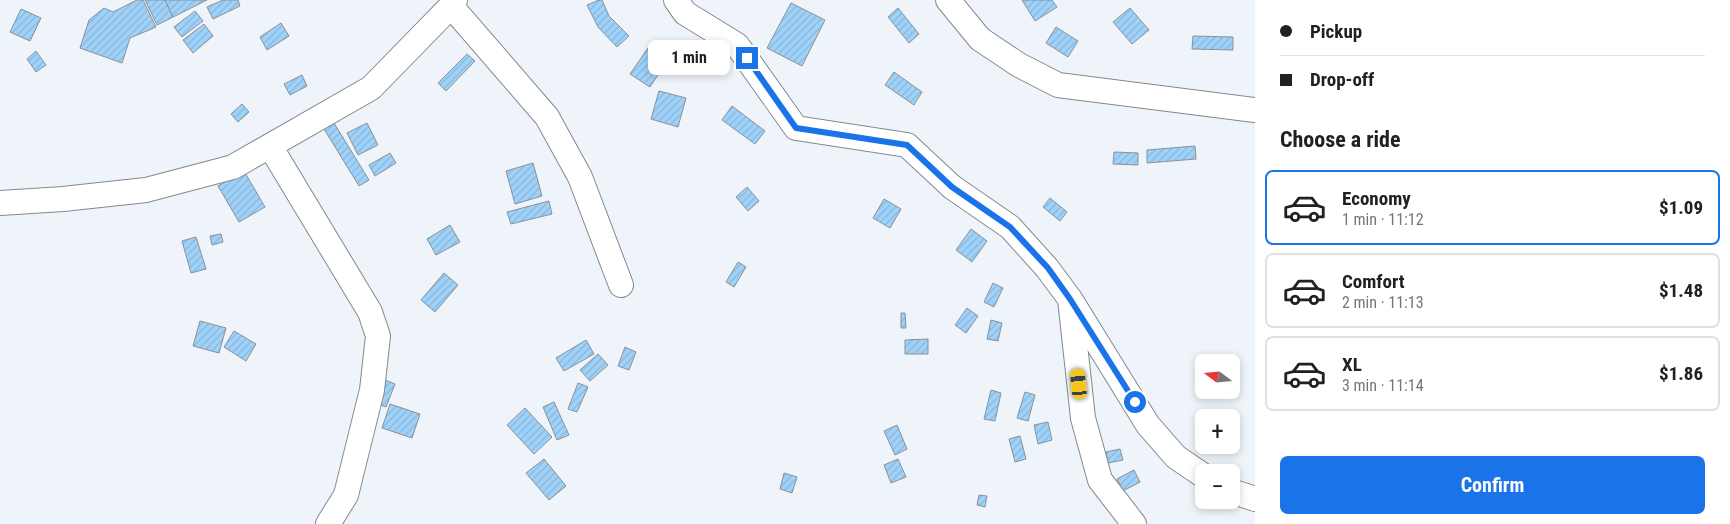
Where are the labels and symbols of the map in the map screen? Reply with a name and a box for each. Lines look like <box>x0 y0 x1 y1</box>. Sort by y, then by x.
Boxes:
callout: 1 min <box>647 40 730 76</box>
route end <box>736 47 758 69</box>
north arrow <box>1195 354 1240 399</box>
car <box>1069 368 1088 400</box>
route start <box>1124 391 1146 413</box>

